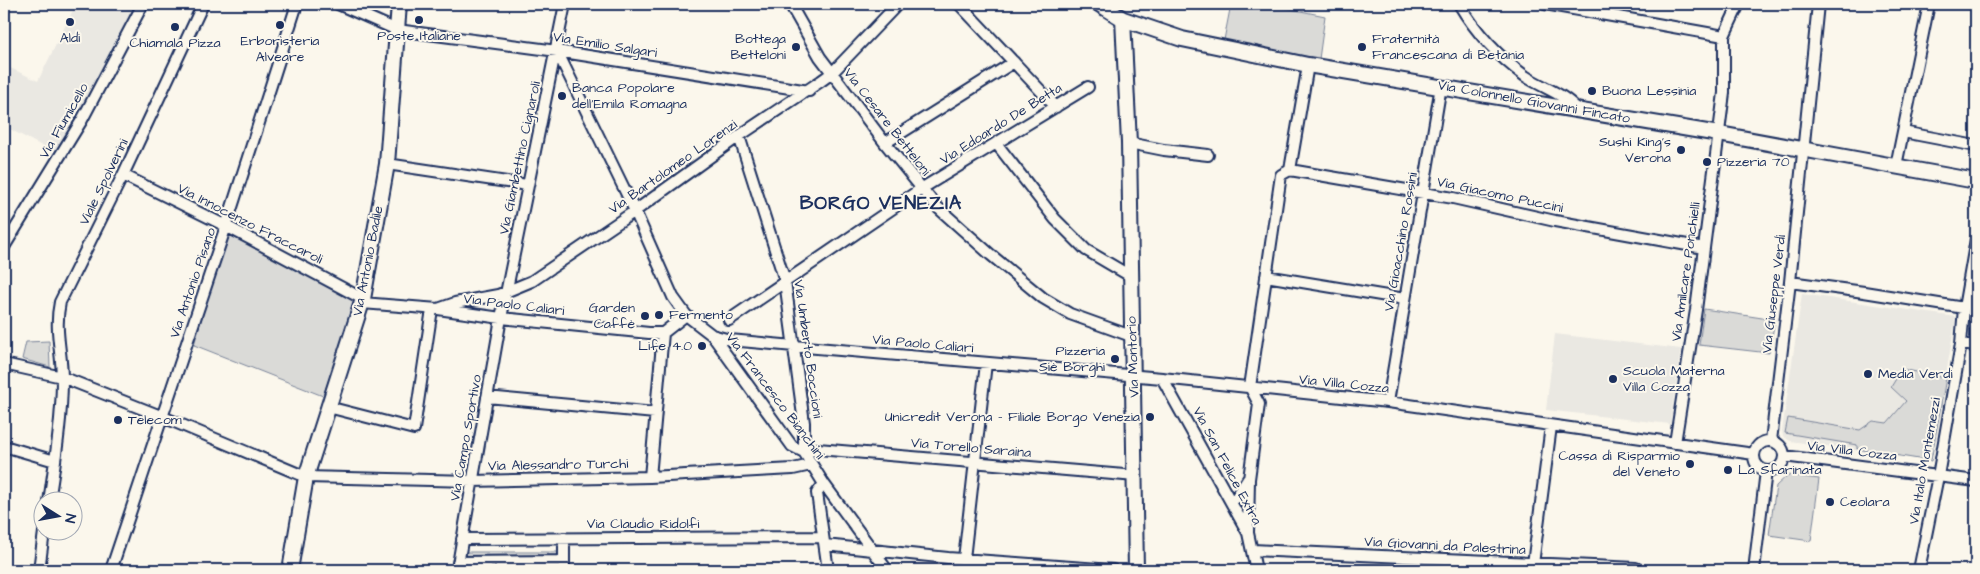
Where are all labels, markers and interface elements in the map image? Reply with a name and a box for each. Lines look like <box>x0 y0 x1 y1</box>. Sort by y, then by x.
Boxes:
marker: Poste Italiane <box>413 14 425 26</box>
marker: Aldi <box>64 16 76 28</box>
marker: Erboristeria Alveare <box>274 19 286 31</box>
marker: Chiamala Pizza <box>169 21 181 33</box>
place label: Poste Italiane <box>377 26 461 46</box>
street label: Via Emilio Salgari <box>551 27 659 63</box>
place label: Aldi <box>60 28 80 48</box>
place label: Bottega Betteloni <box>730 29 786 65</box>
place label: Fraternità Francescana di Betania <box>1372 29 1524 65</box>
place label: Erboristeria Alveare <box>241 31 319 67</box>
place label: Chiamala Pizza <box>129 33 221 53</box>
marker: Bottega Betteloni <box>790 41 802 53</box>
marker: Fraternità Francescana di Betania <box>1356 41 1368 53</box>
street label: Via Cesare Betteloni <box>839 64 935 180</box>
street label: Via Colonnello Giovanni Fincato <box>1436 75 1632 129</box>
place label: Banca Popolare dell'Emila Romagna <box>572 78 687 114</box>
street label: Via Edoardo De Betta <box>936 78 1066 170</box>
street label: Via Fiumicello <box>34 79 94 162</box>
street label: Via Giambettino Cignaroli <box>494 80 546 236</box>
place label: Buona Lessinia <box>1602 81 1696 101</box>
marker: Buona Lessinia <box>1586 85 1598 97</box>
marker: Banca Popolare dell'Emila Romagna <box>556 90 568 102</box>
street label: Via Bartolomeo Lorenzi <box>605 115 741 219</box>
place label: Sushi King's Verona <box>1599 132 1671 168</box>
street label: Viale Spolverini <box>74 135 134 229</box>
marker: Sushi King's Verona <box>1675 144 1687 156</box>
place label: Pizzeria 70 <box>1717 152 1790 172</box>
marker: Pizzeria 70 <box>1701 156 1713 168</box>
street label: Via Gioacchino Rossini <box>1379 171 1423 313</box>
street label: Via Giacomo Puccini <box>1435 172 1565 218</box>
street label: Via Innocenzo Fraccaroli <box>174 179 326 269</box>
district label: BORGO VENEZIA <box>800 190 962 217</box>
street label: Via Amilcare Ponchielli <box>1666 201 1706 343</box>
street label: Via Antonio Badile <box>348 204 389 318</box>
street label: Via Antonio Pisano <box>165 225 221 341</box>
street label: Via Giuseppe Verdi <box>1757 234 1791 354</box>
street label: Via Umberto Boccioni <box>788 279 828 419</box>
street label: Via Paolo Caliari <box>462 289 566 321</box>
place label: Garden Caffè <box>589 298 635 334</box>
place label: Fermento <box>669 305 733 325</box>
marker: Fermento <box>653 309 665 321</box>
marker: Garden Caffè <box>639 310 651 322</box>
street label: Via Montorio <box>1122 316 1144 398</box>
street label: Via Francesco Bianchini <box>721 328 829 464</box>
street label: Via Paolo Caliari <box>872 330 974 358</box>
place label: Life 4.0 <box>638 336 692 356</box>
marker: Life 4.0 <box>696 340 708 352</box>
place label: Pizzeria Siè Borghi <box>1039 341 1105 377</box>
marker: Pizzeria Siè Borghi <box>1109 353 1121 365</box>
place label: Scuola Materna Villa Cozza <box>1623 361 1725 397</box>
place label: Media Verdi <box>1878 364 1953 384</box>
marker: Media Verdi <box>1862 368 1874 380</box>
street label: Via Villa Cozza <box>1298 369 1390 399</box>
street label: Via Campo Sportivo <box>445 373 487 503</box>
marker: Scuola Materna Villa Cozza <box>1607 373 1619 385</box>
street label: Via Italo Montemezzi <box>1904 396 1946 526</box>
street label: Via San Felice Extra <box>1187 403 1267 529</box>
place label: Unicredit Verona - Filiale Borgo Venezia <box>885 407 1140 427</box>
place label: Telecom <box>128 410 182 430</box>
marker: Unicredit Verona - Filiale Borgo Venezia <box>1144 411 1156 423</box>
marker: Telecom <box>112 414 124 426</box>
street label: Via Torello Saraina <box>910 433 1032 463</box>
street label: Via Villa Cozza <box>1806 436 1898 466</box>
place label: Cassa di Risparmio del Veneto <box>1559 446 1680 482</box>
street label: Via Alessandro Turchi <box>488 454 628 476</box>
marker: Cassa di Risparmio del Veneto <box>1684 458 1696 470</box>
place label: La Sfarinata <box>1738 460 1822 480</box>
marker: La Sfarinata <box>1722 464 1734 476</box>
north arrow <box>32 492 82 542</box>
place label: Ceolara <box>1840 492 1890 512</box>
marker: Ceolara <box>1824 496 1836 508</box>
text: N <box>59 512 80 525</box>
street label: Via Claudio Ridolfi <box>587 514 699 534</box>
street label: Via Giovanni da Palestrina <box>1364 532 1526 560</box>

